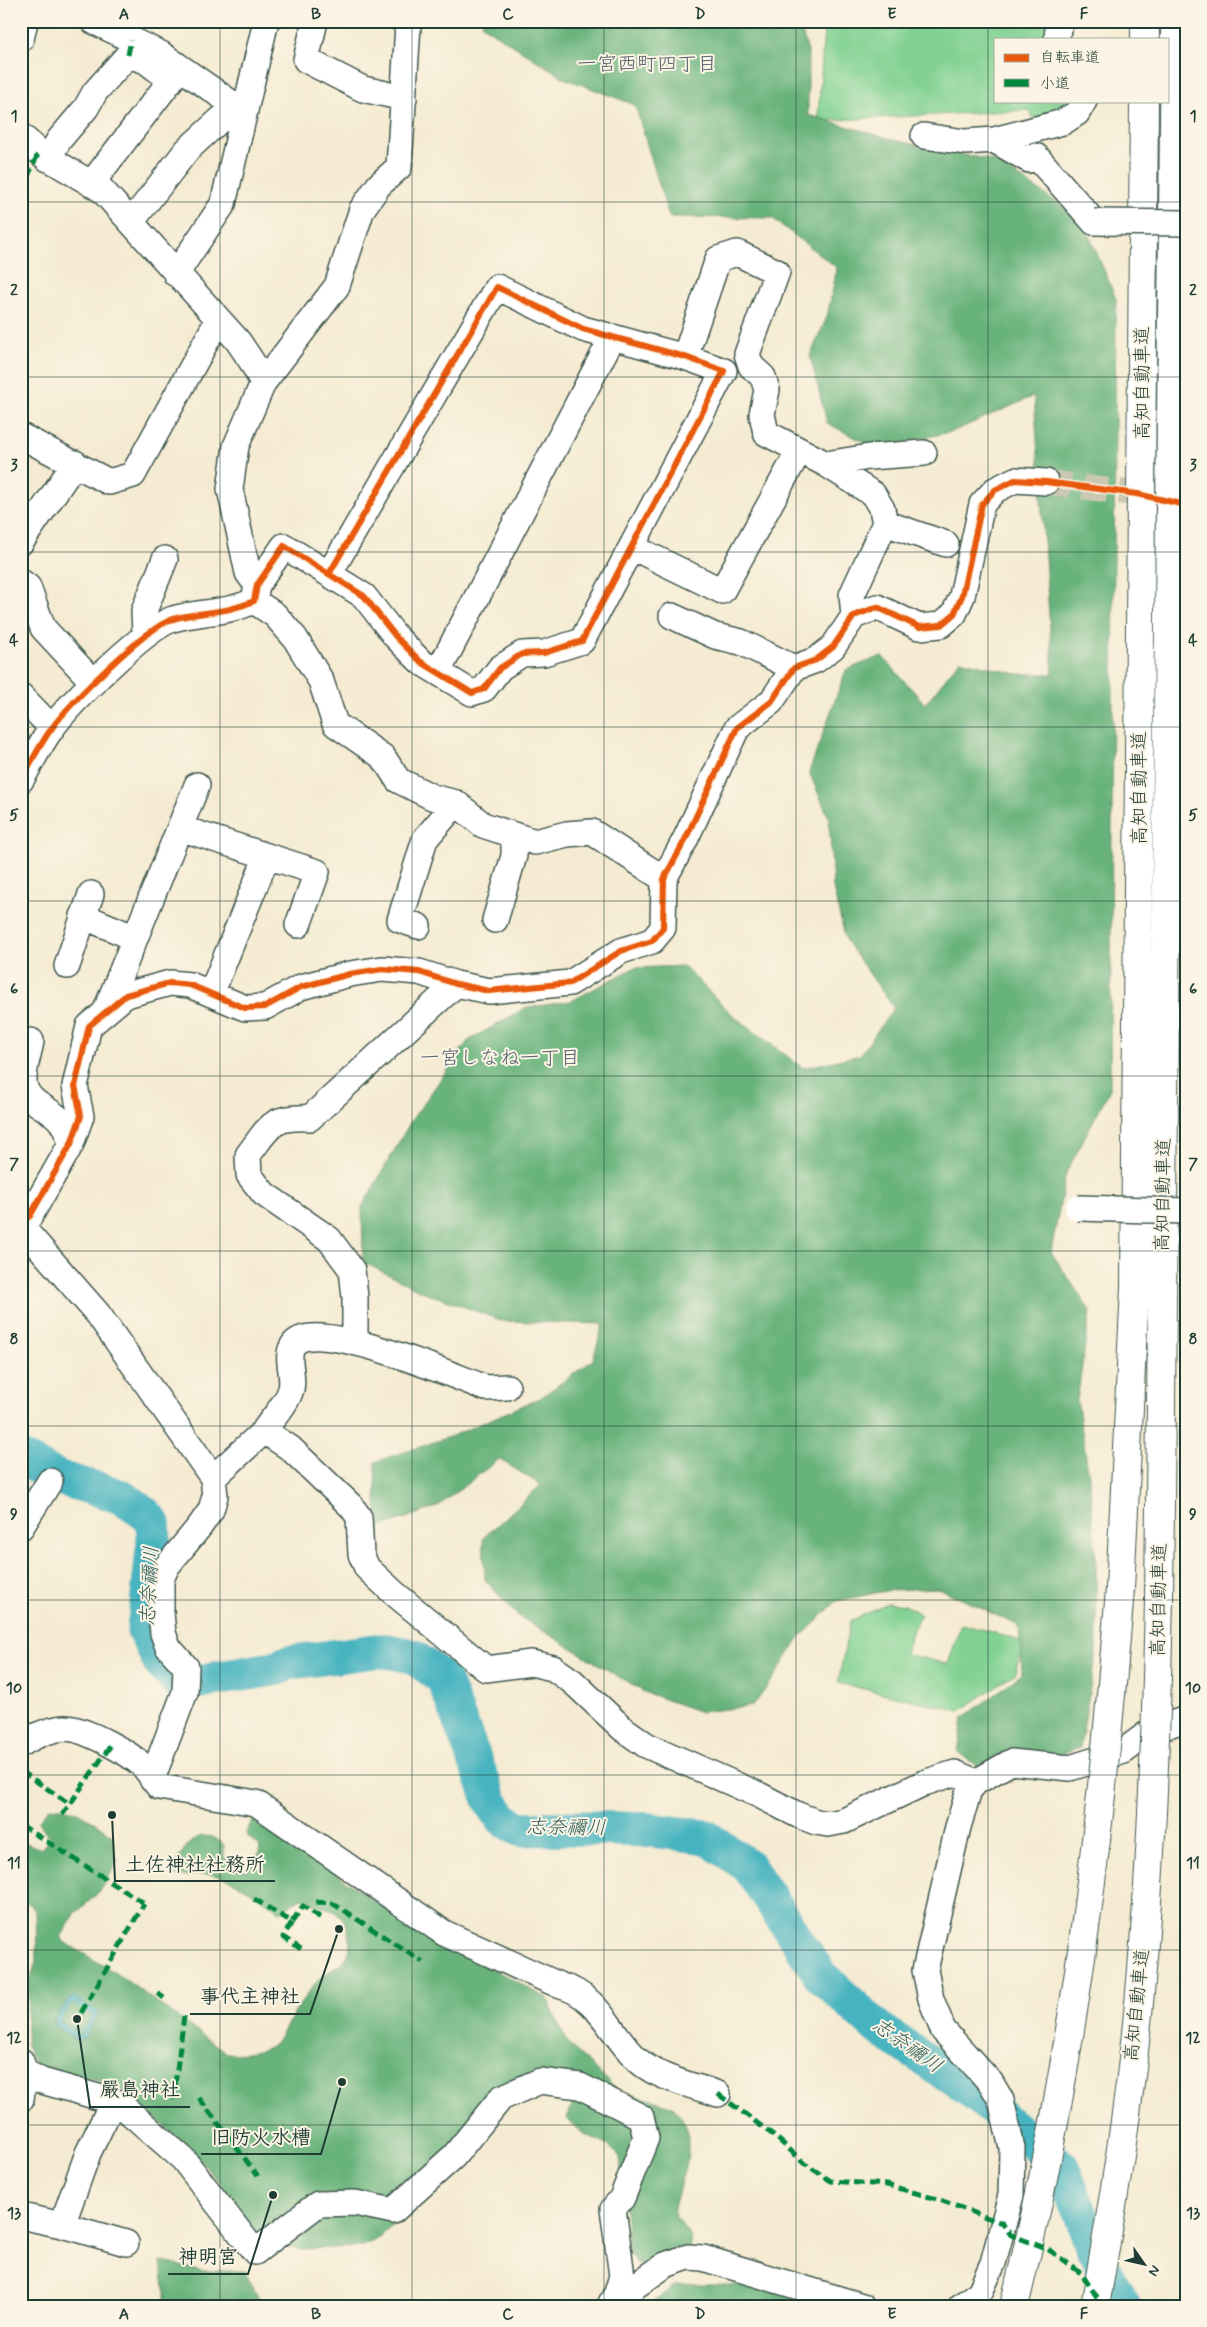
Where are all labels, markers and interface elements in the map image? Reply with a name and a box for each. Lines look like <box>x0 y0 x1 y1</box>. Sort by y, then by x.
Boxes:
text: A <box>119 4 129 25</box>
text: B <box>311 4 321 25</box>
text: C <box>502 4 514 25</box>
text: D <box>694 4 706 25</box>
text: E <box>887 4 897 25</box>
text: F <box>1080 4 1089 25</box>
legend <box>994 38 1170 102</box>
text: 自転車道 <box>1040 48 1100 68</box>
district label: 一宮西町四丁目 <box>577 51 717 78</box>
text: 小道 <box>1040 74 1070 94</box>
text: 1 <box>10 106 18 127</box>
text: 1 <box>1189 106 1197 127</box>
text: 2 <box>10 280 18 301</box>
text: 2 <box>1189 280 1197 301</box>
street label: 高知自動車道 <box>1130 326 1155 440</box>
text: 3 <box>10 455 18 476</box>
text: 3 <box>1189 455 1197 476</box>
text: 4 <box>9 630 19 651</box>
text: 4 <box>1188 630 1198 651</box>
street label: 高知自動車道 <box>1127 731 1152 845</box>
text: 5 <box>9 805 19 826</box>
text: 5 <box>1188 805 1198 826</box>
text: 6 <box>10 979 18 1000</box>
text: 6 <box>1189 979 1197 1000</box>
district label: 一宮しなね一丁目 <box>420 1045 580 1072</box>
street label: 高知自動車道 <box>1150 1138 1176 1252</box>
text: 7 <box>9 1154 19 1175</box>
text: 7 <box>1188 1154 1198 1175</box>
text: 8 <box>9 1329 19 1350</box>
text: 8 <box>1188 1329 1198 1350</box>
text: 9 <box>10 1504 18 1525</box>
text: 9 <box>1189 1504 1197 1525</box>
street label: 高知自動車道 <box>1146 1543 1172 1657</box>
water label: 志奈禰川 <box>134 1545 166 1627</box>
text: 10 <box>6 1678 22 1699</box>
text: 10 <box>1185 1678 1201 1699</box>
water label: 志奈禰川 <box>526 1814 606 1842</box>
callout: 土佐神社社務所 <box>115 1846 275 1881</box>
text: 土佐神社社務所 <box>125 1852 265 1879</box>
text: 11 <box>7 1853 21 1874</box>
text: 11 <box>1186 1853 1200 1874</box>
street label: 高知自動車道 <box>1119 1947 1155 2063</box>
callout: 事代主神社 <box>190 1979 310 2014</box>
text: 事代主神社 <box>200 1984 300 2011</box>
water label: 志奈禰川 <box>866 2012 948 2080</box>
text: 12 <box>6 2028 22 2049</box>
text: 12 <box>1185 2028 1201 2049</box>
callout: 嚴島神社 <box>90 2072 190 2107</box>
text: 嚴島神社 <box>100 2077 180 2104</box>
callout: 旧防火水槽 <box>201 2119 321 2154</box>
text: 旧防火水槽 <box>211 2125 311 2152</box>
text: 13 <box>7 2203 21 2224</box>
text: 13 <box>1186 2203 1200 2224</box>
callout: 神明宮 <box>168 2239 248 2274</box>
north arrow <box>1120 2240 1170 2290</box>
text: 神明宮 <box>178 2244 238 2271</box>
text: N <box>1144 2262 1164 2280</box>
text: A <box>119 2304 129 2325</box>
text: B <box>311 2304 321 2325</box>
text: C <box>502 2304 514 2325</box>
text: D <box>694 2304 706 2325</box>
text: E <box>887 2304 897 2325</box>
text: F <box>1080 2304 1089 2325</box>

